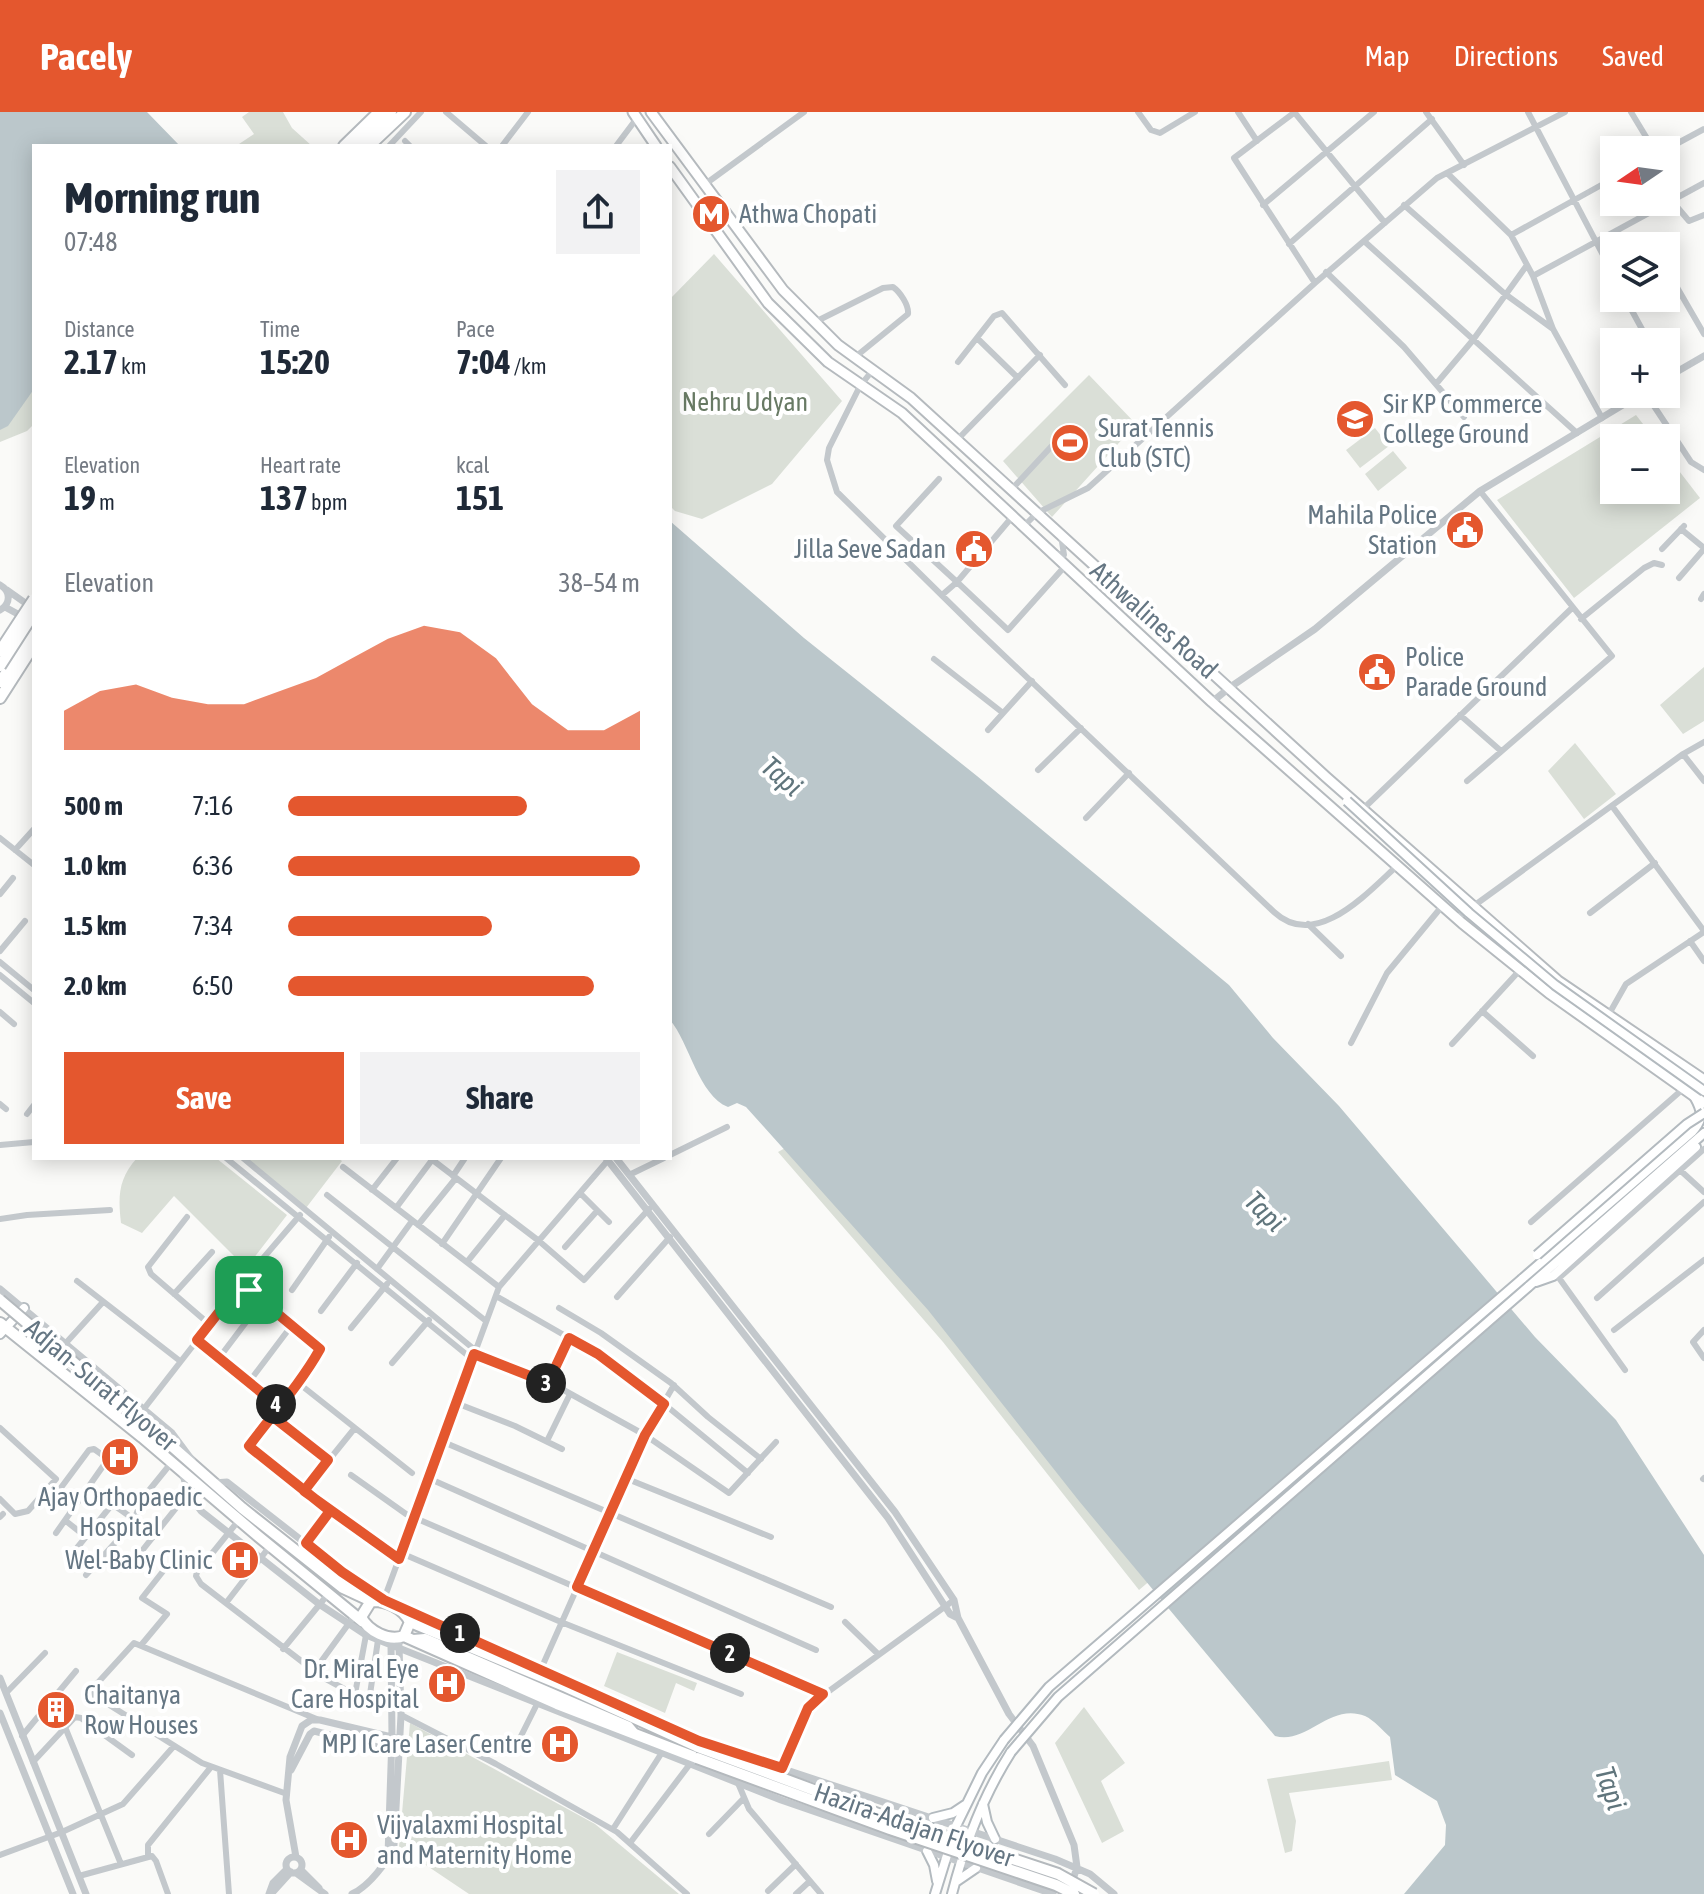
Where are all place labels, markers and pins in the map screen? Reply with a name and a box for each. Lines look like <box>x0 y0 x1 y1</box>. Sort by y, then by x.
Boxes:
metro station icon: Athwa Chopati <box>690 193 732 235</box>
place label: Athwa Chopati <box>739 199 877 229</box>
place label: Sir KP Commerce College Ground <box>1383 389 1542 449</box>
school or university icon: Sir KP Commerce College Ground <box>1334 398 1376 440</box>
place label: Surat Tennis Club (STC) <box>1098 413 1214 473</box>
sports icon: Surat Tennis Club (STC) <box>1049 422 1091 464</box>
place label: Mahila Police Station <box>1307 500 1437 560</box>
public building icon: Mahila Police Station <box>1444 509 1486 551</box>
public building icon: Jilla Seve Sadan <box>953 528 995 570</box>
place label: Jilla Seve Sadan <box>794 534 946 564</box>
place label: Police Parade Ground <box>1405 642 1547 702</box>
public building icon: Police Parade Ground <box>1356 651 1398 693</box>
pin <box>215 1256 283 1324</box>
pin: 3 <box>526 1363 566 1403</box>
pin: 4 <box>256 1384 296 1424</box>
hospital icon: Ajay Orthopaedic Hospital <box>99 1436 141 1478</box>
place label: Ajay Orthopaedic Hospital <box>38 1482 202 1542</box>
hospital icon: Wel-Baby Clinic <box>219 1539 261 1581</box>
place label: Wel-Baby Clinic <box>65 1545 212 1575</box>
pin: 1 <box>440 1613 480 1653</box>
pin: 2 <box>710 1633 750 1673</box>
place label: Dr. Miral Eye Care Hospital <box>291 1654 419 1714</box>
hospital icon: Dr. Miral Eye Care Hospital <box>426 1663 468 1705</box>
place label: Chaitanya Row Houses <box>84 1680 198 1740</box>
building icon: Chaitanya Row Houses <box>35 1689 77 1731</box>
hospital icon: MPJ ICare Laser Centre <box>539 1723 581 1765</box>
place label: MPJ ICare Laser Centre <box>321 1729 532 1759</box>
place label: Vijyalaxmi Hospital and Maternity Home <box>377 1810 572 1870</box>
hospital icon: Vijyalaxmi Hospital and Maternity Home <box>328 1819 370 1861</box>

